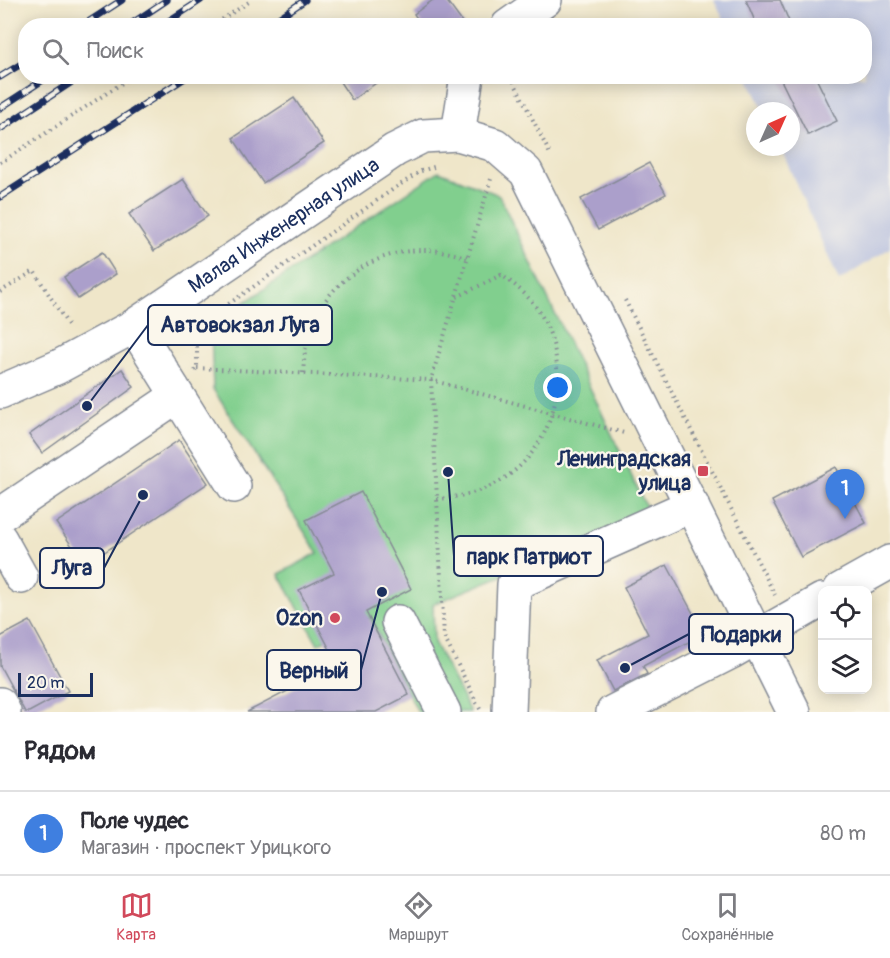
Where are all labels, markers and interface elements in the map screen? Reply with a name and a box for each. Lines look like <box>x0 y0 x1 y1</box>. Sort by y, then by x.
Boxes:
search box <box>18 18 872 84</box>
icon: search <box>39 35 72 68</box>
text: Поиск <box>87 37 144 65</box>
north arrow <box>746 102 800 156</box>
street label: Малая Инженерная улица <box>183 151 385 300</box>
callout: Автовокзал Луга <box>148 305 332 345</box>
text: Автовокзал Луга <box>160 311 320 339</box>
your location <box>543 373 572 402</box>
place label: Ленинградская улица <box>556 446 691 497</box>
marker: Ленинградская улица <box>696 464 710 478</box>
pin: 1 <box>826 470 864 519</box>
callout: парк Патриот <box>454 536 603 576</box>
text: парк Патриот <box>466 543 593 571</box>
callout: Луга <box>40 548 104 588</box>
text: Луга <box>51 554 92 582</box>
map controls <box>818 586 872 694</box>
button: locate <box>818 586 872 640</box>
place label: Ozon <box>276 605 323 632</box>
marker: Ozon <box>328 611 342 625</box>
callout: Подарки <box>689 614 793 654</box>
text: Подарки <box>701 621 781 649</box>
button: layers <box>818 640 872 694</box>
callout: Верный <box>267 650 361 690</box>
text: Верный <box>279 657 349 685</box>
scale bar <box>18 670 93 698</box>
text: 20 m <box>27 673 65 693</box>
text: Рядом <box>24 735 96 767</box>
text: Поле чудес <box>81 807 189 835</box>
text: 1 <box>40 821 47 846</box>
text: 80 m <box>820 821 866 846</box>
text: Магазин · проспект Урицкого <box>81 835 331 860</box>
tab: Карта <box>116 889 156 945</box>
tab: Маршрут <box>389 889 449 945</box>
tab: Сохранённые <box>681 889 774 945</box>

